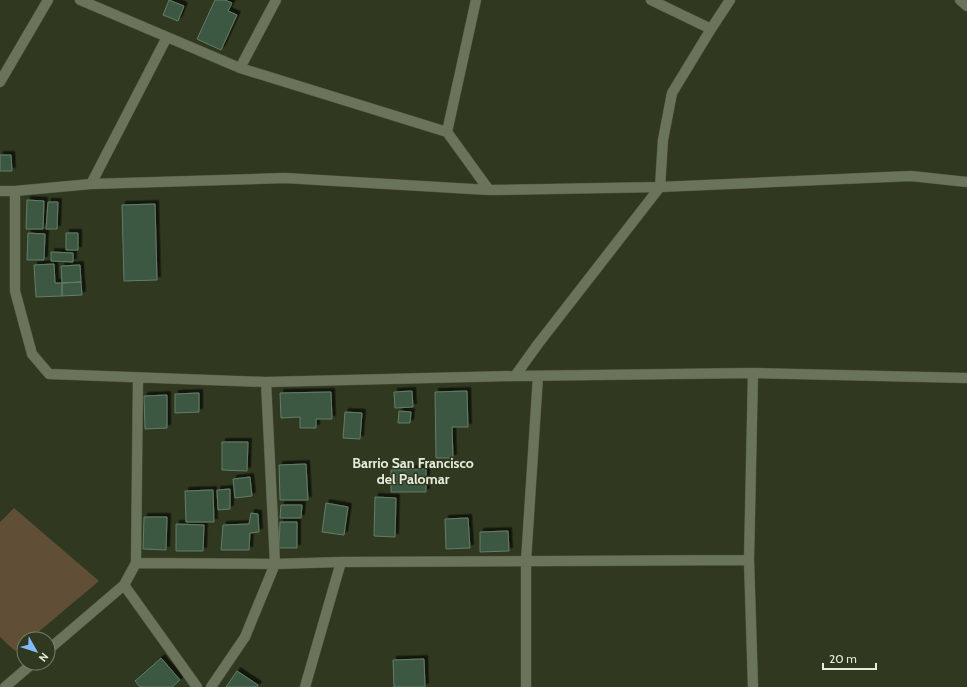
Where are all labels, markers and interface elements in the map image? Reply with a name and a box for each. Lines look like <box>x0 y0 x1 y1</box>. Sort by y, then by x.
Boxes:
district label: Barrio San Francisco del Palomar <box>352 454 474 488</box>
north arrow <box>16 631 56 671</box>
scale bar <box>823 645 876 671</box>
text: N <box>36 650 52 665</box>
text: 20 m <box>829 651 857 666</box>

